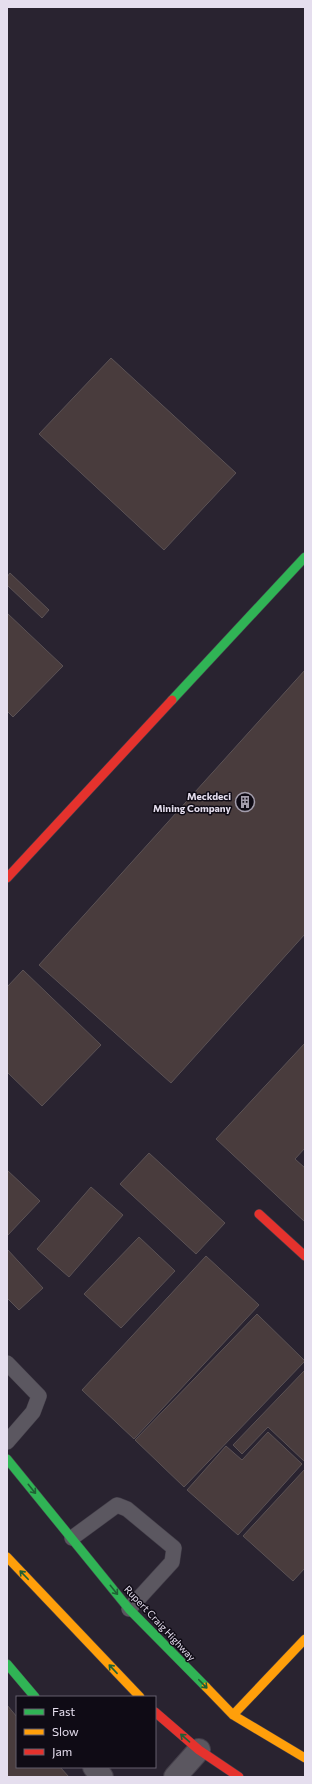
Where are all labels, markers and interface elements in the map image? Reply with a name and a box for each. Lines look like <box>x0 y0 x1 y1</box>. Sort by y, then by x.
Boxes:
place label: Meckdeci Mining Company <box>153 790 231 814</box>
building icon: Meckdeci Mining Company <box>234 791 256 813</box>
one-way arrow <box>27 1483 36 1494</box>
one-way arrow <box>20 1570 29 1580</box>
street label: Rupert Craig Highway <box>122 1583 198 1663</box>
one-way arrow <box>109 1584 118 1595</box>
one-way arrow <box>109 1664 118 1674</box>
one-way arrow <box>198 1679 208 1689</box>
legend <box>16 1696 156 1768</box>
text: Fast <box>52 1704 75 1718</box>
text: Slow <box>52 1724 79 1738</box>
one-way arrow <box>180 1734 190 1743</box>
text: Jam <box>52 1744 72 1759</box>

